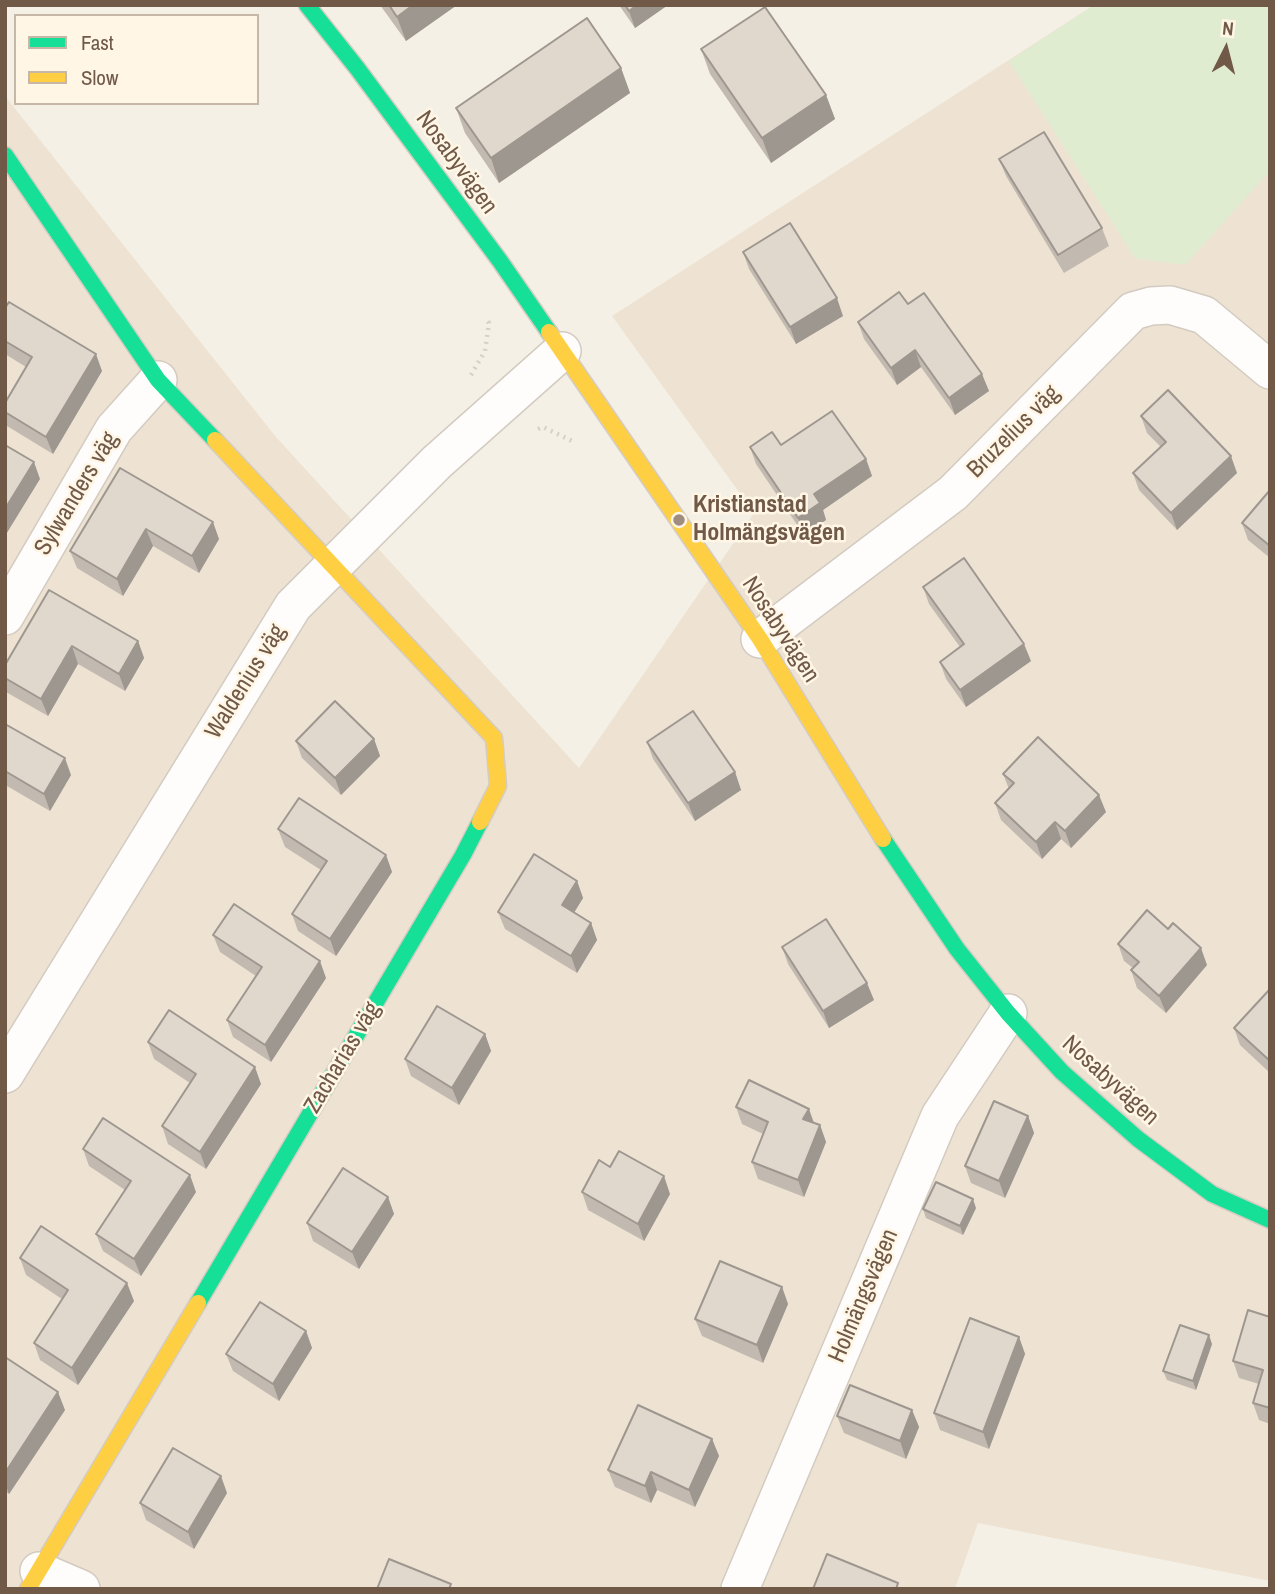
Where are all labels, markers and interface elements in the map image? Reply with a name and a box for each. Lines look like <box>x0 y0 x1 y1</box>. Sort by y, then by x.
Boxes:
legend <box>14 14 259 105</box>
north arrow <box>1191 14 1261 84</box>
text: N <box>1221 15 1235 42</box>
text: Fast <box>81 28 114 57</box>
text: Slow <box>81 63 118 92</box>
street label: Nosabyvägen <box>409 106 503 220</box>
street label: Bruzelius väg <box>962 380 1066 484</box>
street label: Sylwanders väg <box>29 427 125 561</box>
place label: Kristianstad Holmängsvägen <box>693 492 845 548</box>
marker: Kristianstad Holmängsvägen <box>671 512 687 528</box>
street label: Nosabyvägen <box>735 572 825 688</box>
street label: Waldenius väg <box>199 619 293 745</box>
street label: Zacharias väg <box>299 997 387 1119</box>
street label: Nosabyvägen <box>1056 1030 1164 1132</box>
street label: Holmängsvägen <box>823 1225 905 1367</box>

